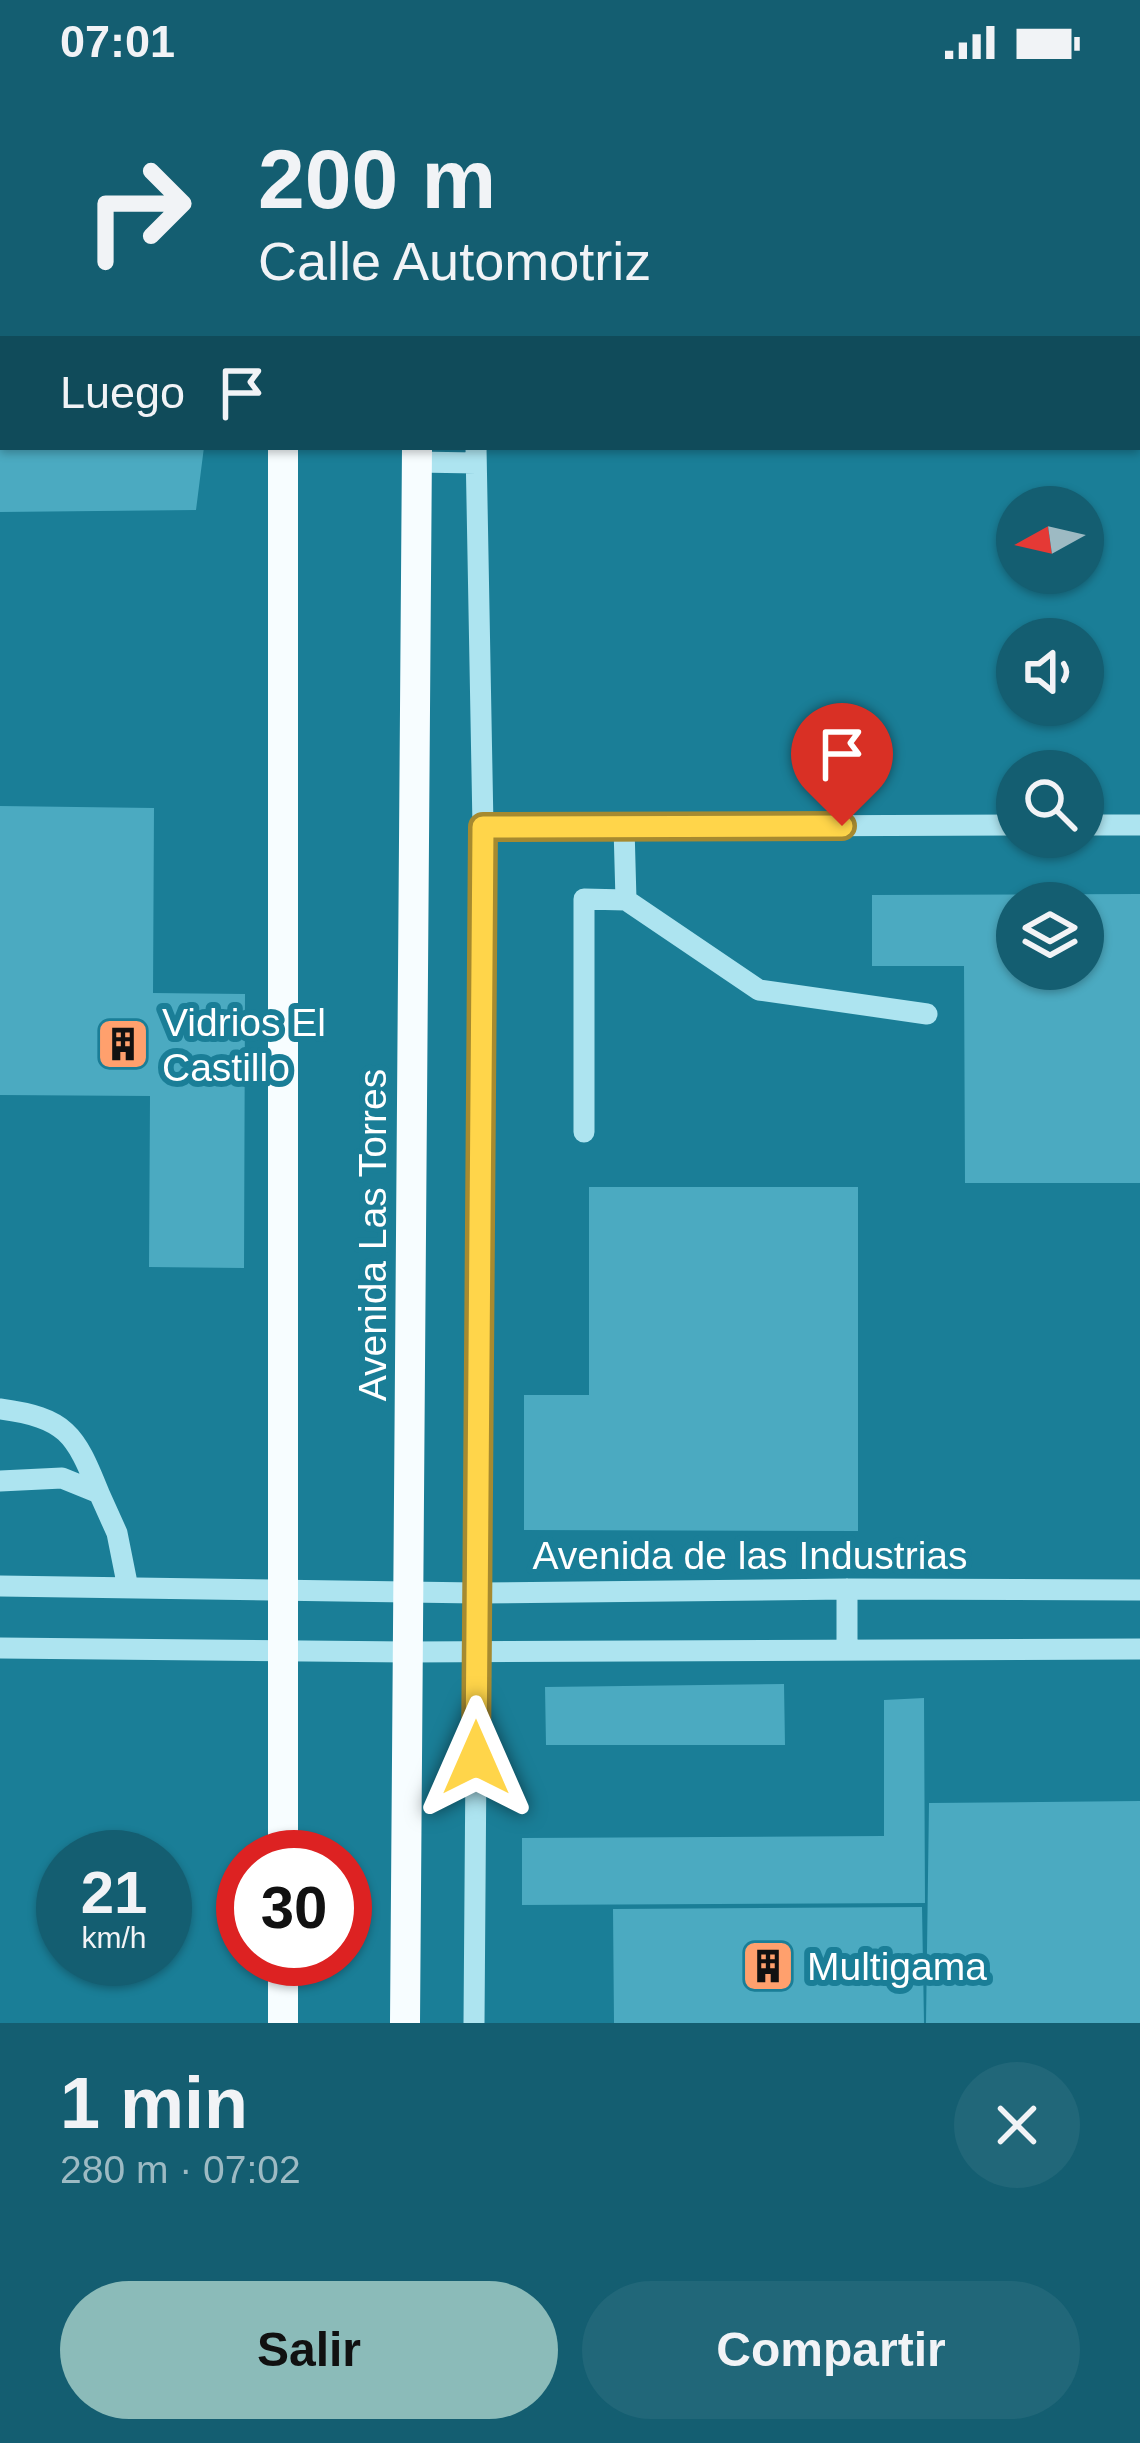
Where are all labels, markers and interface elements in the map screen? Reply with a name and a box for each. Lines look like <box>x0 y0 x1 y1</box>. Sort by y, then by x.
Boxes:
text: 07:01 <box>60 16 175 67</box>
icon: right <box>60 132 216 288</box>
text: 200 m <box>258 132 496 226</box>
text: Calle Automotriz <box>258 231 651 291</box>
icon: arrive <box>209 360 275 426</box>
text: Luego <box>60 367 185 418</box>
north arrow <box>996 486 1104 594</box>
map controls <box>996 486 1104 990</box>
button: sound <box>996 618 1104 726</box>
pin <box>791 703 893 826</box>
icon: arrive <box>809 721 875 787</box>
button: search <box>996 750 1104 858</box>
button: layers <box>996 882 1104 990</box>
place label: Vidrios El Castillo <box>162 1001 326 1089</box>
building icon: Vidrios El Castillo <box>95 1016 151 1072</box>
street label: Avenida Las Torres <box>351 1069 394 1401</box>
street label: Avenida de las Industrias <box>532 1534 968 1577</box>
position arrow <box>413 1695 539 1821</box>
speed limit sign: 30 <box>216 1830 372 1986</box>
text: 21 <box>81 1859 147 1926</box>
text: km/h <box>81 1921 147 1954</box>
building icon: Multigama <box>740 1938 796 1994</box>
place label: Multigama <box>807 1945 987 1988</box>
button: close <box>954 2062 1080 2188</box>
text: 1 min <box>60 2063 248 2143</box>
text: 280 m · 07:02 <box>60 2148 301 2191</box>
button: Salir <box>60 2281 558 2419</box>
button: Compartir <box>582 2281 1080 2419</box>

